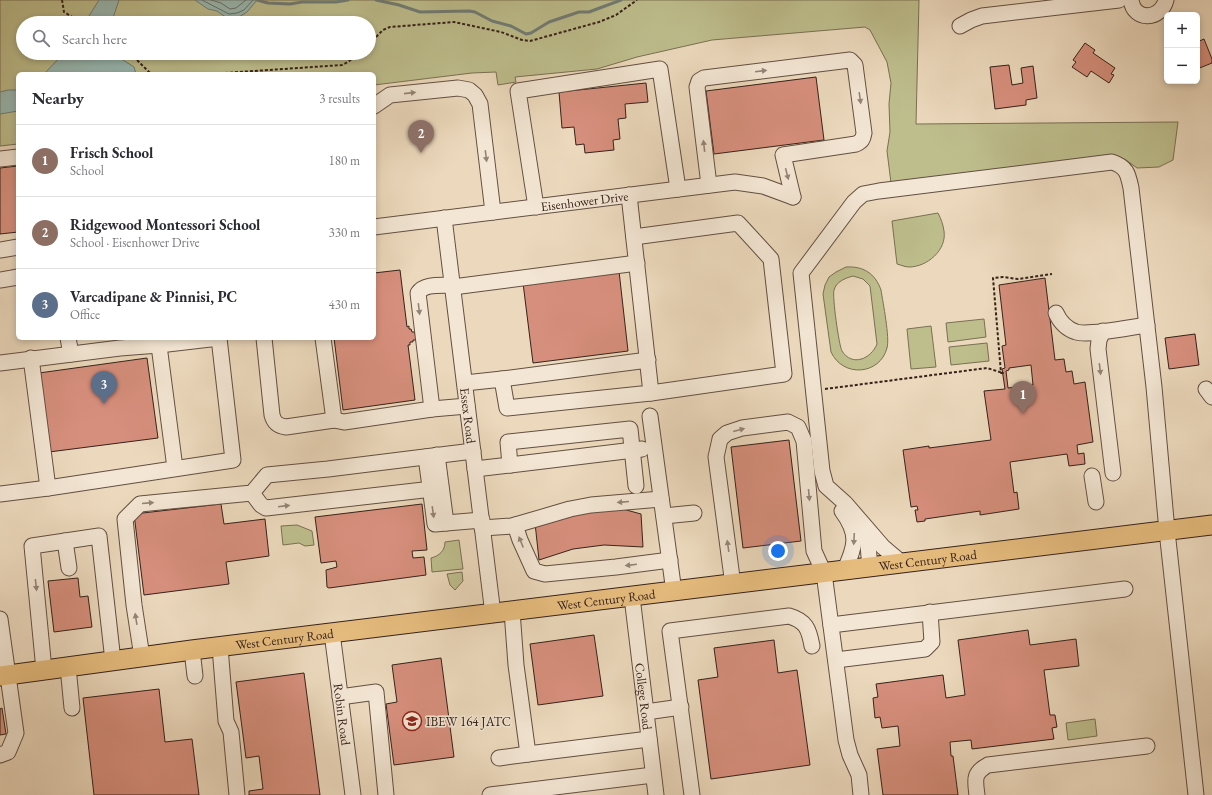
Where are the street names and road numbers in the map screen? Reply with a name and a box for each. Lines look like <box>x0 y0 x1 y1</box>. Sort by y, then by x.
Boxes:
street label: Eisenhower Drive <box>540 187 629 215</box>
street label: Essex Road <box>457 387 480 445</box>
street label: West Century Road <box>878 545 978 574</box>
street label: West Century Road <box>556 585 657 614</box>
street label: West Century Road <box>235 624 335 653</box>
street label: College Road <box>632 662 657 731</box>
street label: Robin Road <box>330 682 355 747</box>

